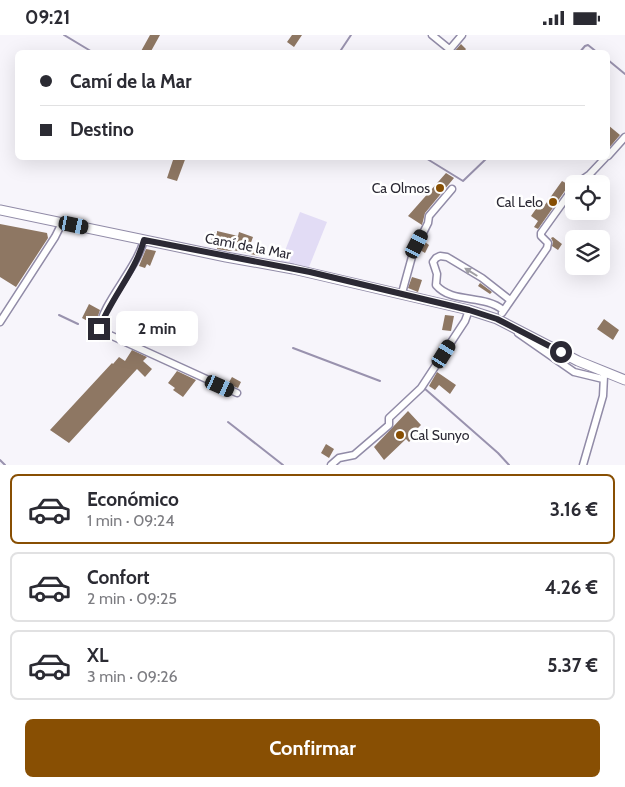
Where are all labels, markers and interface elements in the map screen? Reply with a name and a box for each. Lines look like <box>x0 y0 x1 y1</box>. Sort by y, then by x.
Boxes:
text: 09:21 <box>25 6 70 29</box>
text: Camí de la Mar <box>70 70 191 93</box>
text: Destino <box>70 118 134 141</box>
map controls <box>565 175 610 275</box>
button: locate <box>565 175 610 220</box>
place label: Ca Olmos <box>372 179 430 197</box>
marker: Ca Olmos <box>434 182 446 194</box>
place label: Cal Lelo <box>496 193 543 211</box>
marker: Cal Lelo <box>547 196 559 208</box>
car <box>57 215 90 235</box>
car <box>403 227 430 261</box>
street label: Camí de la Mar <box>203 229 293 263</box>
button: layers <box>565 230 610 275</box>
one-way arrow <box>464 267 477 276</box>
callout: 2 min <box>116 311 199 347</box>
route end <box>88 318 110 340</box>
text: 2 min <box>138 319 176 338</box>
car <box>429 337 458 371</box>
route start <box>550 341 572 363</box>
car <box>203 373 236 399</box>
place label: Cal Sunyo <box>410 426 470 444</box>
marker: Cal Sunyo <box>394 429 406 441</box>
icon: car <box>27 487 72 532</box>
text: Económico <box>87 488 179 511</box>
text: 3.16 € <box>550 498 598 521</box>
text: 1 min · 09:24 <box>87 511 174 530</box>
icon: car <box>27 565 72 610</box>
text: Confort <box>87 566 150 589</box>
text: 4.26 € <box>545 576 598 599</box>
text: 2 min · 09:25 <box>87 589 177 608</box>
icon: car <box>27 643 72 688</box>
text: XL <box>87 644 108 667</box>
text: 5.37 € <box>547 654 598 677</box>
text: 3 min · 09:26 <box>87 667 178 686</box>
button: Confirmar <box>25 719 600 777</box>

